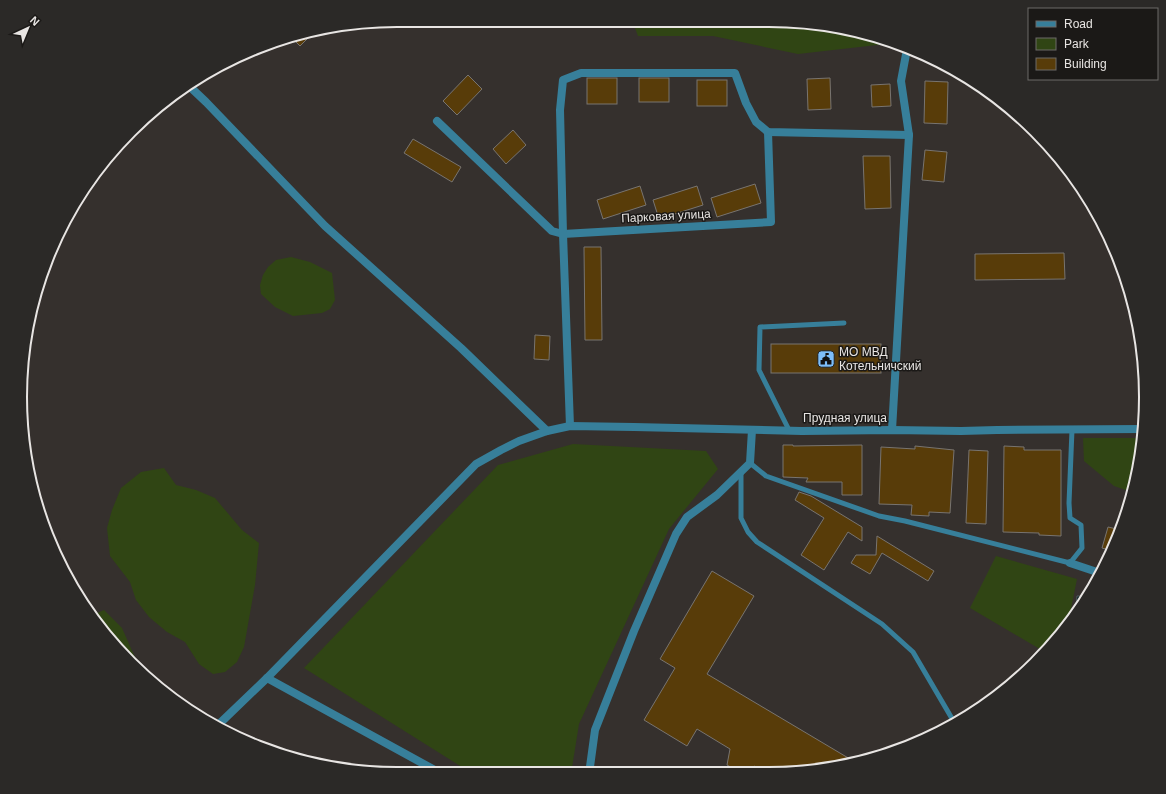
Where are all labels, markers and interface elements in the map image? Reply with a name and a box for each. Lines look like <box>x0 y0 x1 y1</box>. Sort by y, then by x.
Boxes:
north arrow <box>8 8 48 48</box>
legend <box>1028 8 1158 80</box>
text: N <box>28 14 42 28</box>
text: Road <box>1064 17 1093 31</box>
text: Park <box>1064 37 1090 51</box>
text: Building <box>1064 57 1107 71</box>
street label: Парковая улица <box>621 207 712 225</box>
place label: МО МВД Котельничский <box>839 345 922 373</box>
public building icon: МО МВД Котельничский <box>816 349 836 369</box>
street label: Прудная улица <box>803 411 887 425</box>

